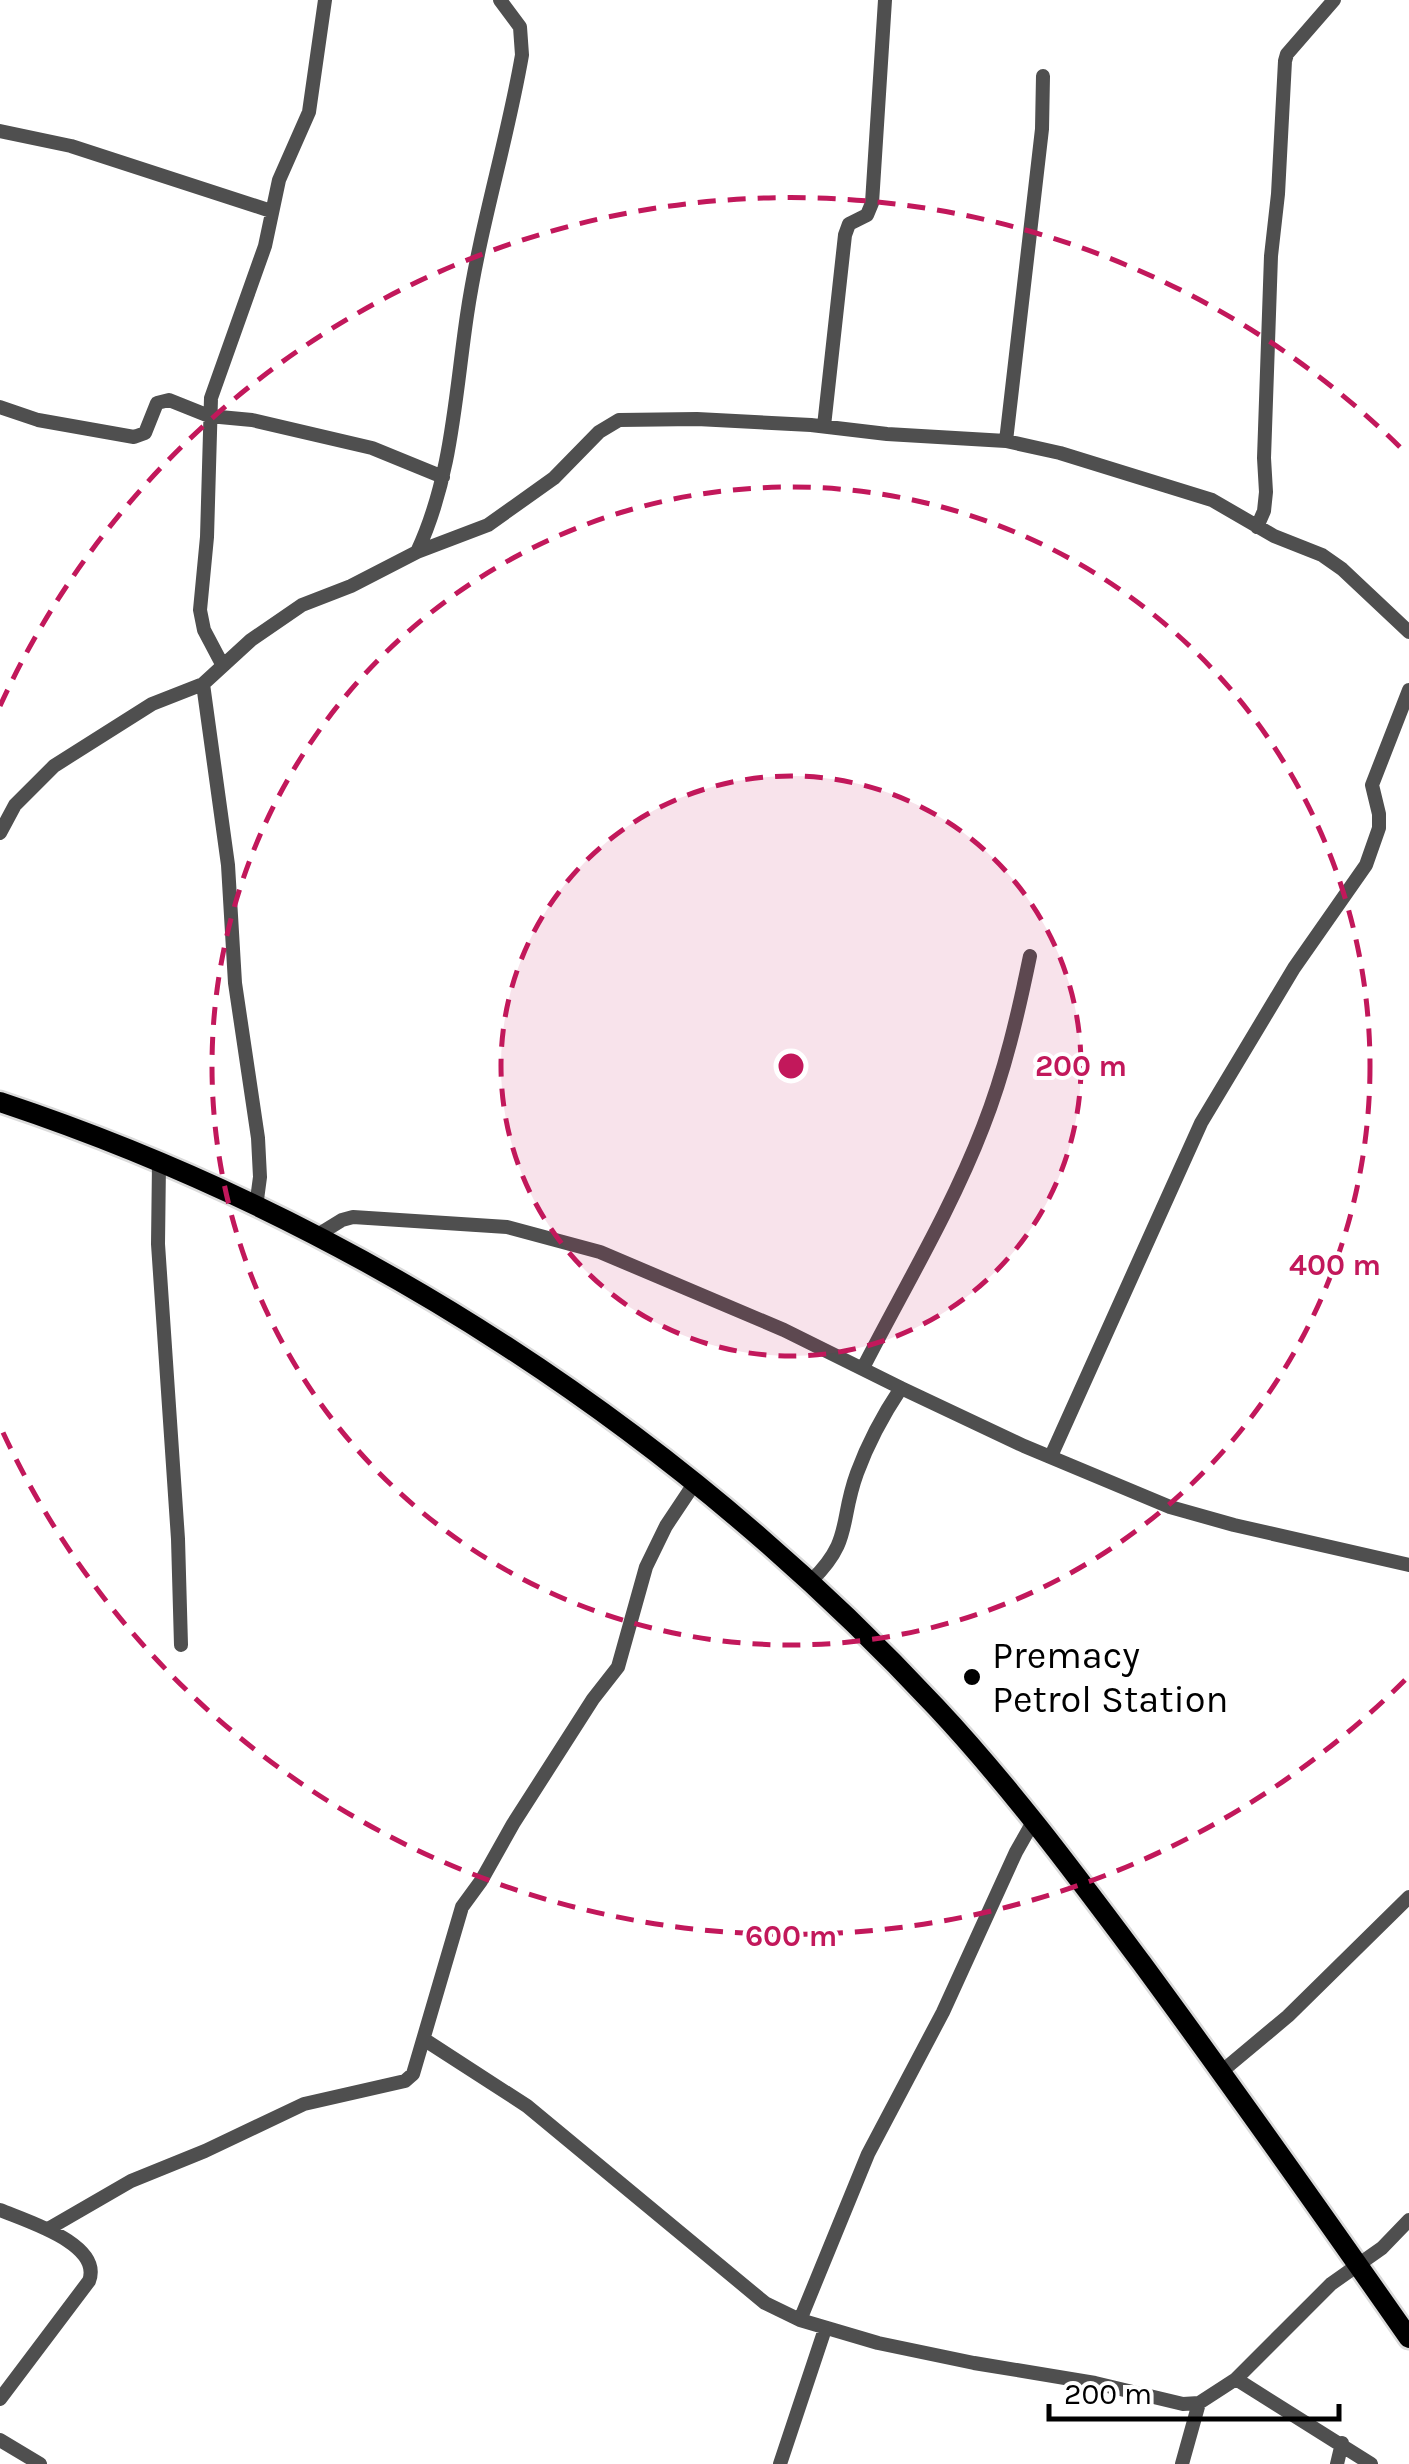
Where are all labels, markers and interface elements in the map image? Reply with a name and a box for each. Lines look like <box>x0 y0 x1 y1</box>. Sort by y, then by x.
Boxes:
centre of rings <box>773 1048 809 1084</box>
text: 200 m <box>1035 1048 1127 1084</box>
text: 400 m <box>1289 1247 1381 1283</box>
place label: Premacy Petrol Station <box>992 1633 1229 1722</box>
marker: Premacy Petrol Station <box>961 1666 983 1688</box>
text: 600 m <box>745 1918 837 1954</box>
scale bar <box>1049 2359 1339 2421</box>
text: 200 m <box>1064 2376 1152 2412</box>

